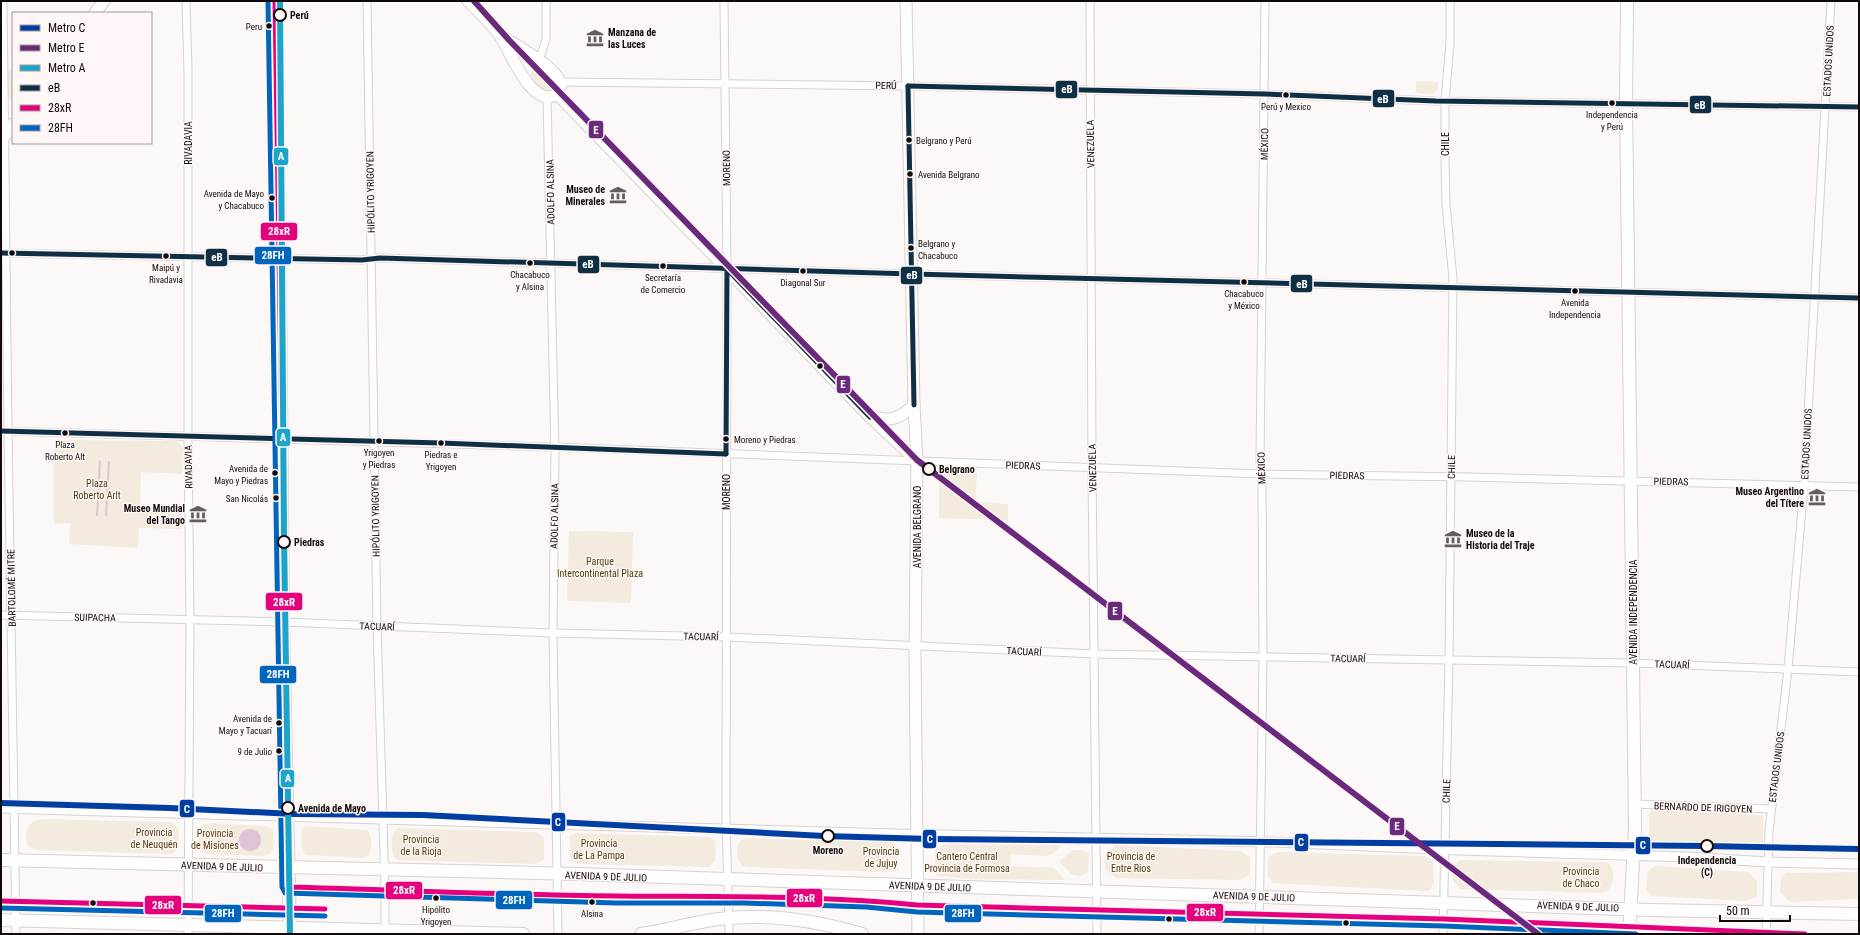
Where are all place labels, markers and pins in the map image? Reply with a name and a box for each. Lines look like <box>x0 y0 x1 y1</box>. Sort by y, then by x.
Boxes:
marker: Perú <box>273 8 287 22</box>
place label: Perú <box>290 10 309 21</box>
marker: Peru <box>264 21 274 31</box>
place label: Peru <box>246 22 262 32</box>
place label: Manzana de las Luces <box>608 27 656 50</box>
museum icon: Manzana de las Luces <box>585 28 605 48</box>
marker: Perú y Mexico <box>1281 90 1291 100</box>
marker: Independencia y Perú <box>1607 98 1617 108</box>
place label: Perú y Mexico <box>1261 102 1311 112</box>
place label: Independencia y Perú <box>1586 110 1638 132</box>
marker: Belgrano y Perú <box>904 135 914 145</box>
place label: Belgrano y Perú <box>916 136 972 146</box>
marker: Avenida Belgrano <box>905 169 915 179</box>
place label: Avenida Belgrano <box>918 170 980 180</box>
place label: Museo de Minerales <box>565 184 605 207</box>
museum icon: Museo de Minerales <box>608 185 628 205</box>
place label: Avenida de Mayo y Chacabuco <box>204 189 264 211</box>
marker: Avenida de Mayo y Chacabuco <box>267 193 277 203</box>
place label: Belgrano y Chacabuco <box>918 239 958 261</box>
marker: Belgrano y Chacabuco <box>906 243 916 253</box>
unlabelled marker <box>7 248 17 258</box>
marker: Maipú y Rivadavia <box>161 251 171 261</box>
marker: Chacabuco y Alsina <box>525 258 535 268</box>
marker: Secretaría de Comercio <box>658 261 668 271</box>
place label: Maipú y Rivadavia <box>149 263 183 285</box>
marker: Diagonal Sur <box>798 266 808 276</box>
place label: Chacabuco y Alsina <box>510 270 550 292</box>
place label: Secretaría de Comercio <box>641 273 686 295</box>
marker: Chacabuco y México <box>1239 277 1249 287</box>
place label: Diagonal Sur <box>780 278 826 288</box>
marker: Avenida Independencia <box>1570 286 1580 296</box>
place label: Chacabuco y México <box>1224 289 1264 311</box>
place label: Avenida Independencia <box>1549 298 1601 320</box>
unlabelled marker <box>815 361 825 371</box>
marker: Plaza Roberto Alt <box>60 428 70 438</box>
marker: Moreno y Piedras <box>721 434 731 444</box>
place label: Moreno y Piedras <box>734 435 796 445</box>
marker: Yrigoyen y Piedras <box>374 436 384 446</box>
marker: Piedras e Yrigoyen <box>436 438 446 448</box>
place label: Plaza Roberto Alt <box>45 440 85 462</box>
place label: Yrigoyen y Piedras <box>363 448 395 470</box>
place label: Piedras e Yrigoyen <box>424 450 458 472</box>
marker: Belgrano <box>922 462 936 476</box>
place label: Avenida de Mayo y Piedras <box>214 464 268 486</box>
place label: Belgrano <box>939 464 975 475</box>
marker: Avenida de Mayo y Piedras <box>270 468 280 478</box>
place label: Museo Argentino del Títere <box>1735 486 1804 509</box>
museum icon: Museo Argentino del Títere <box>1807 487 1827 507</box>
marker: San Nicolás <box>271 493 281 503</box>
place label: San Nicolás <box>226 494 268 504</box>
place label: Museo Mundial del Tango <box>124 503 185 526</box>
museum icon: Museo Mundial del Tango <box>188 504 208 524</box>
place label: Museo de la Historia del Traje <box>1466 528 1535 551</box>
museum icon: Museo de la Historia del Traje <box>1443 529 1463 549</box>
marker: Piedras <box>277 535 291 549</box>
place label: Piedras <box>294 537 325 548</box>
place label: Avenida de Mayo y Tacuarí <box>219 714 273 736</box>
marker: Avenida de Mayo y Tacuarí <box>274 718 284 728</box>
marker: 9 de Julio <box>274 746 284 756</box>
place label: 9 de Julio <box>237 747 272 757</box>
marker: Avenida de Mayo <box>281 801 295 815</box>
place label: Avenida de Mayo <box>298 803 366 814</box>
marker: Moreno <box>821 829 835 843</box>
marker: Independencia (C) <box>1700 839 1714 853</box>
place label: Moreno <box>813 845 843 856</box>
place label: Independencia (C) <box>1678 855 1737 879</box>
marker: Hipólito Yrigoyen <box>431 893 441 903</box>
marker: Alsina <box>587 897 597 907</box>
unlabelled marker <box>88 898 98 908</box>
place label: Hipólito Yrigoyen <box>421 905 451 927</box>
place label: Alsina <box>581 909 603 919</box>
unlabelled marker <box>1164 914 1174 924</box>
unlabelled marker <box>1341 918 1351 928</box>

